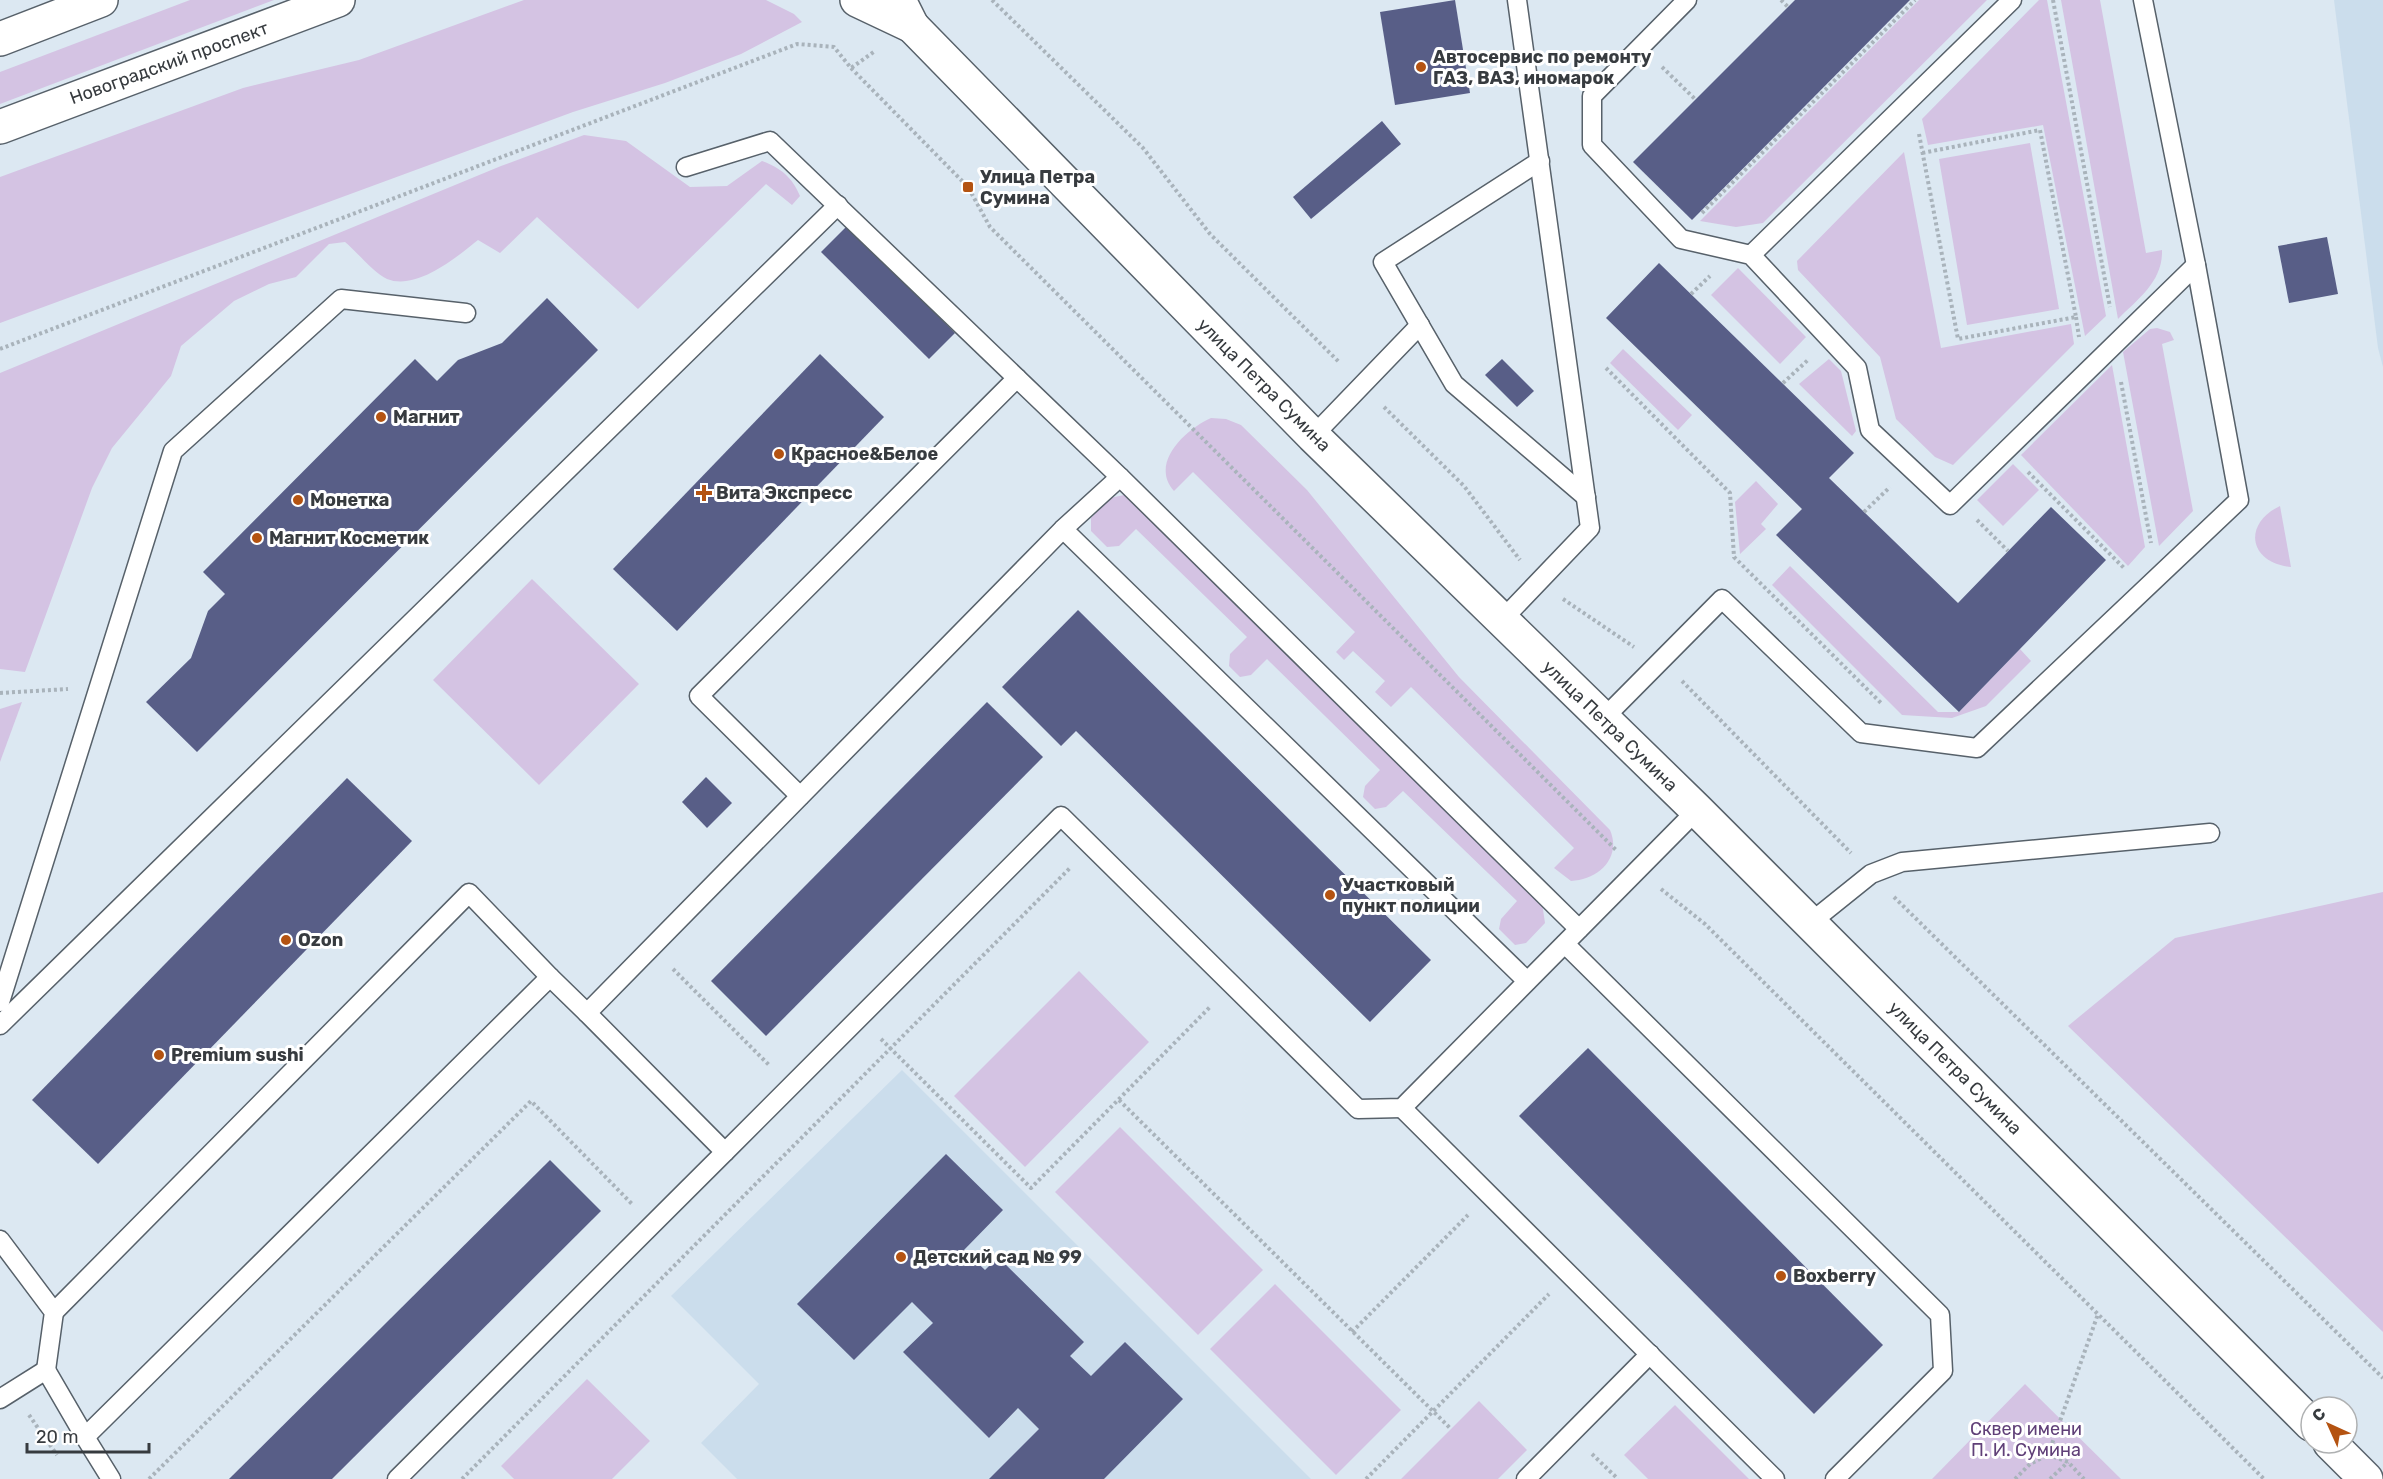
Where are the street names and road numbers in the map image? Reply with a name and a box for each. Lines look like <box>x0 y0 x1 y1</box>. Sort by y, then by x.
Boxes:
street label: Новоградский проспект <box>67 17 271 109</box>
street label: улица Петра Сумина <box>1193 314 1335 456</box>
street label: улица Петра Сумина <box>1538 656 1682 796</box>
street label: улица Петра Сумина <box>1884 997 2026 1139</box>

